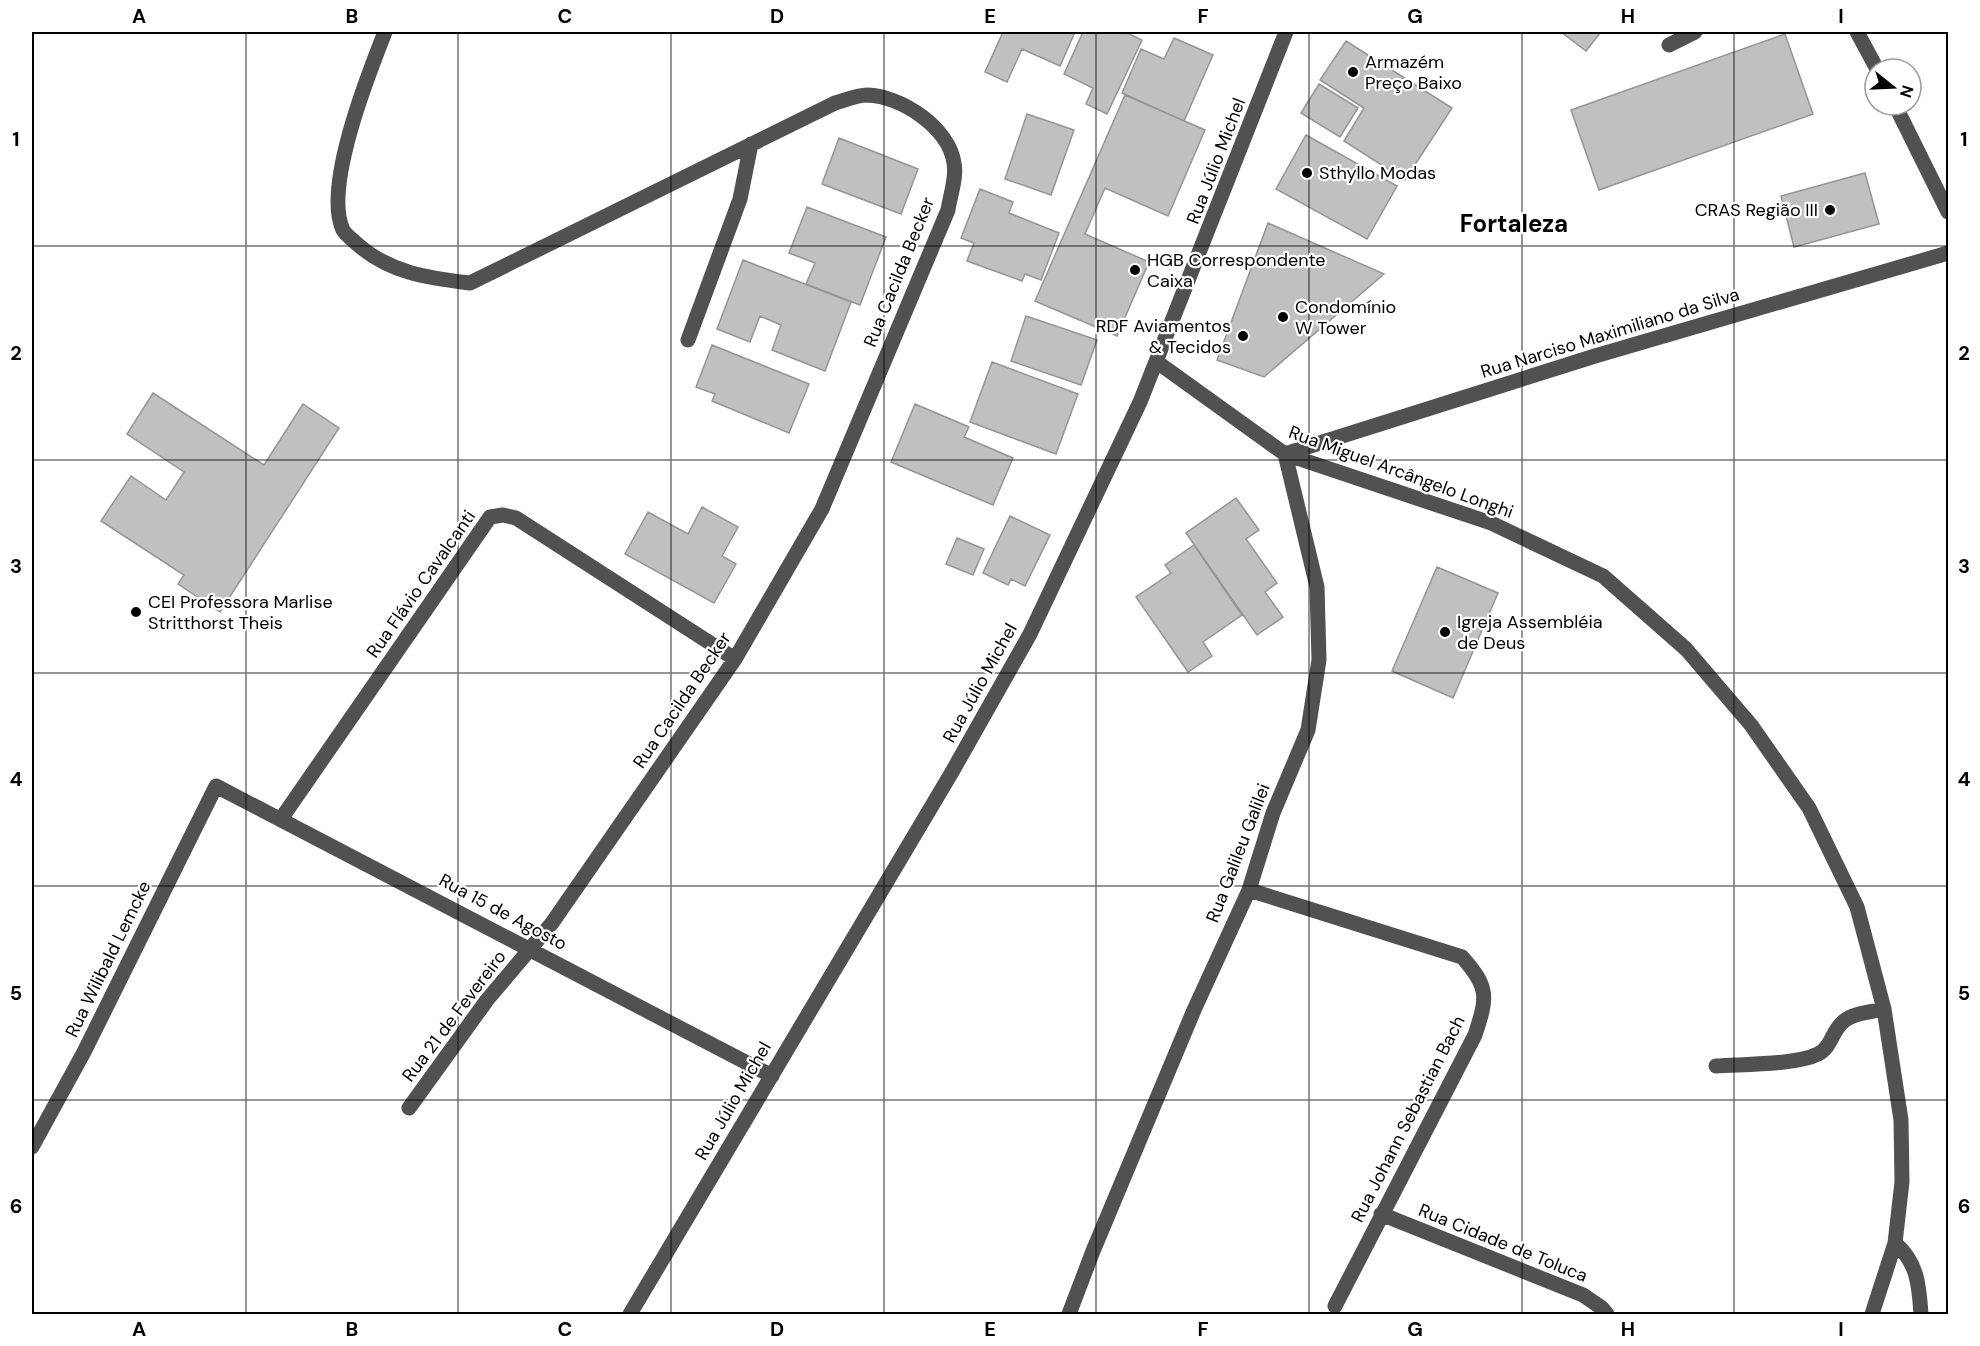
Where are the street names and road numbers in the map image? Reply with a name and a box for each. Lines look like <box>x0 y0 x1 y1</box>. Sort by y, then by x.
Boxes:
street label: Rua Júlio Michel <box>1181 95 1251 227</box>
street label: Rua Cacilda Becker <box>858 193 940 350</box>
street label: Rua Narciso Maximiliano da Silva <box>1478 282 1742 384</box>
street label: Rua Miguel Arcângelo Longhi <box>1285 420 1517 524</box>
street label: Rua Flávio Cavalcanti <box>361 505 481 663</box>
street label: Rua Júlio Michel <box>937 619 1023 747</box>
street label: Rua Cacilda Becker <box>627 627 737 773</box>
street label: Rua Galileu Galilei <box>1200 780 1276 926</box>
street label: Rua 15 de Agosto <box>435 868 571 956</box>
street label: Rua Wilibald Lemcke <box>60 877 156 1041</box>
street label: Rua 21 de Fevereiro <box>397 945 511 1087</box>
street label: Rua Johann Sebastian Bach <box>1345 1012 1471 1226</box>
street label: Rua Júlio Michel <box>689 1037 777 1165</box>
street label: Rua Cidade de Toluca <box>1415 1198 1591 1288</box>

